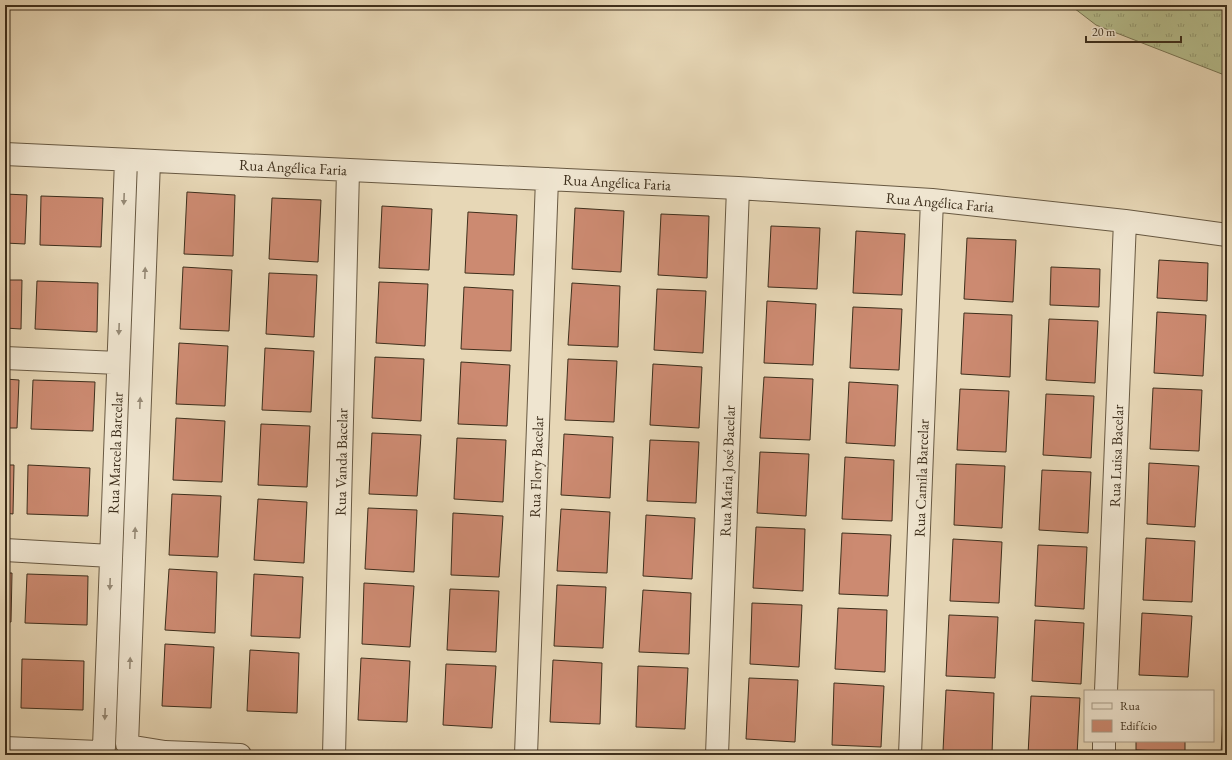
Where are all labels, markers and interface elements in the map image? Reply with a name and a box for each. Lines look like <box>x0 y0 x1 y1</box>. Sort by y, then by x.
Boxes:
scale bar <box>1086 18 1181 44</box>
text: 20 m <box>1092 24 1116 40</box>
street label: Rua Angélica Faria <box>238 155 348 179</box>
street label: Rua Angélica Faria <box>562 170 672 194</box>
street label: Rua Angélica Faria <box>885 188 995 216</box>
one-way arrow <box>121 193 128 205</box>
one-way arrow <box>142 266 148 279</box>
one-way arrow <box>116 323 123 335</box>
street label: Rua Marcela Barcelar <box>103 392 127 514</box>
one-way arrow <box>137 396 143 409</box>
street label: Rua Luisa Bacelar <box>1105 404 1127 508</box>
street label: Rua Maria José Bacelar <box>715 405 739 537</box>
street label: Rua Vanda Bacelar <box>331 408 351 516</box>
street label: Rua Flory Bacelar <box>525 416 547 518</box>
street label: Rua Camila Barcelar <box>909 419 933 537</box>
one-way arrow <box>132 526 138 539</box>
one-way arrow <box>107 578 113 591</box>
one-way arrow <box>127 656 133 669</box>
legend <box>1084 690 1214 742</box>
text: Rua <box>1120 698 1140 714</box>
one-way arrow <box>102 708 109 720</box>
text: Edifício <box>1120 718 1157 734</box>

